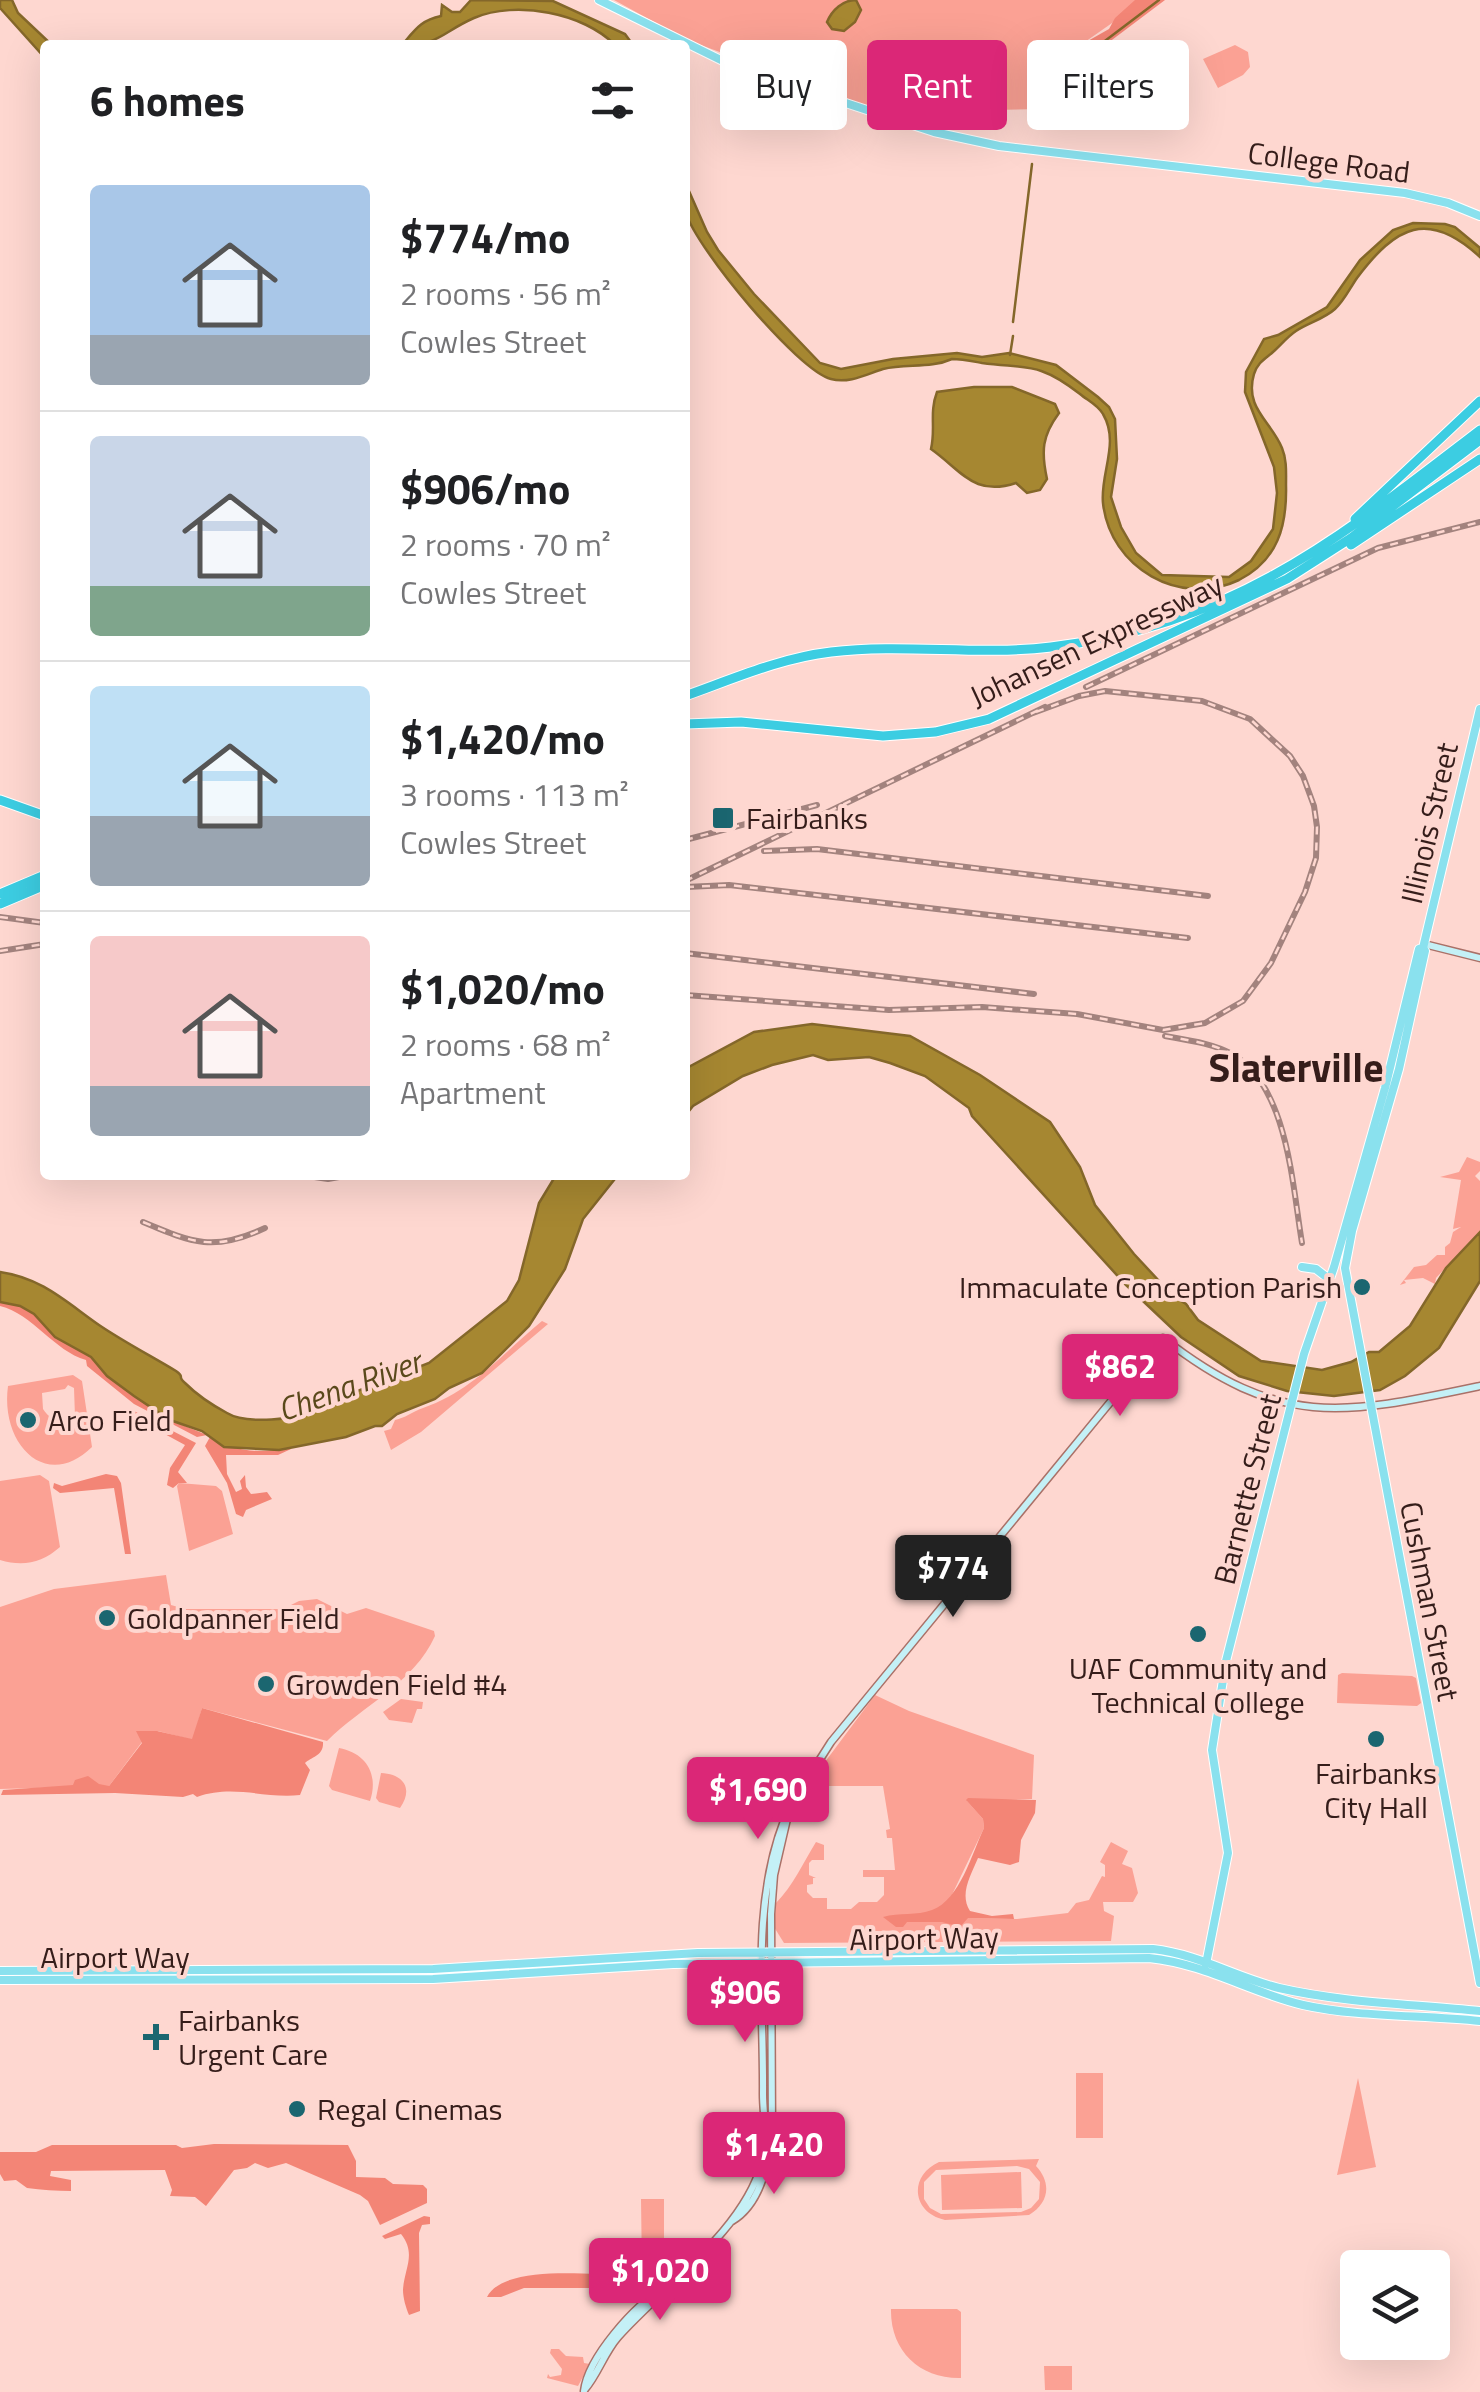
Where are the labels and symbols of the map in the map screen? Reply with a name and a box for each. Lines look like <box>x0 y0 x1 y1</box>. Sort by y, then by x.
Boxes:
street label: College Road <box>1245 129 1413 195</box>
street label: Johansen Expressway <box>962 561 1230 719</box>
street label: Illinois Street <box>1388 737 1470 908</box>
place label: Fairbanks <box>746 795 868 841</box>
marker: Fairbanks <box>710 805 736 831</box>
district label: Slaterville <box>1208 1037 1384 1098</box>
place label: Immaculate Conception Parish <box>959 1264 1342 1310</box>
marker: Immaculate Conception Parish <box>1351 1276 1373 1298</box>
pin: $862 <box>1061 1334 1179 1419</box>
water label: Chena River <box>271 1336 431 1433</box>
street label: Barnette Street <box>1201 1388 1293 1589</box>
place label: Arco Field <box>48 1397 172 1443</box>
marker: Arco Field <box>17 1409 39 1431</box>
street label: Cushman Street <box>1388 1497 1472 1705</box>
pin: $774 <box>894 1535 1012 1620</box>
place label: Goldpanner Field <box>127 1595 340 1641</box>
marker: Goldpanner Field <box>96 1607 118 1629</box>
marker: UAF Community and Technical College <box>1187 1623 1209 1645</box>
place label: UAF Community and Technical College <box>1069 1645 1327 1725</box>
place label: Growden Field #4 <box>286 1661 507 1707</box>
marker: Growden Field #4 <box>255 1673 277 1695</box>
marker: Fairbanks City Hall <box>1365 1728 1387 1750</box>
place label: Fairbanks City Hall <box>1315 1750 1437 1830</box>
pin: $1,690 <box>677 1757 839 1842</box>
street label: Airport Way <box>849 1914 999 1962</box>
street label: Airport Way <box>40 1934 190 1980</box>
pin: $906 <box>686 1960 804 2045</box>
place label: Fairbanks Urgent Care <box>178 1997 328 2077</box>
marker: Fairbanks Urgent Care <box>143 2024 169 2050</box>
place label: Regal Cinemas <box>317 2086 503 2132</box>
marker: Regal Cinemas <box>286 2098 308 2120</box>
pin: $1,420 <box>693 2112 855 2197</box>
pin: $1,020 <box>579 2238 741 2323</box>

